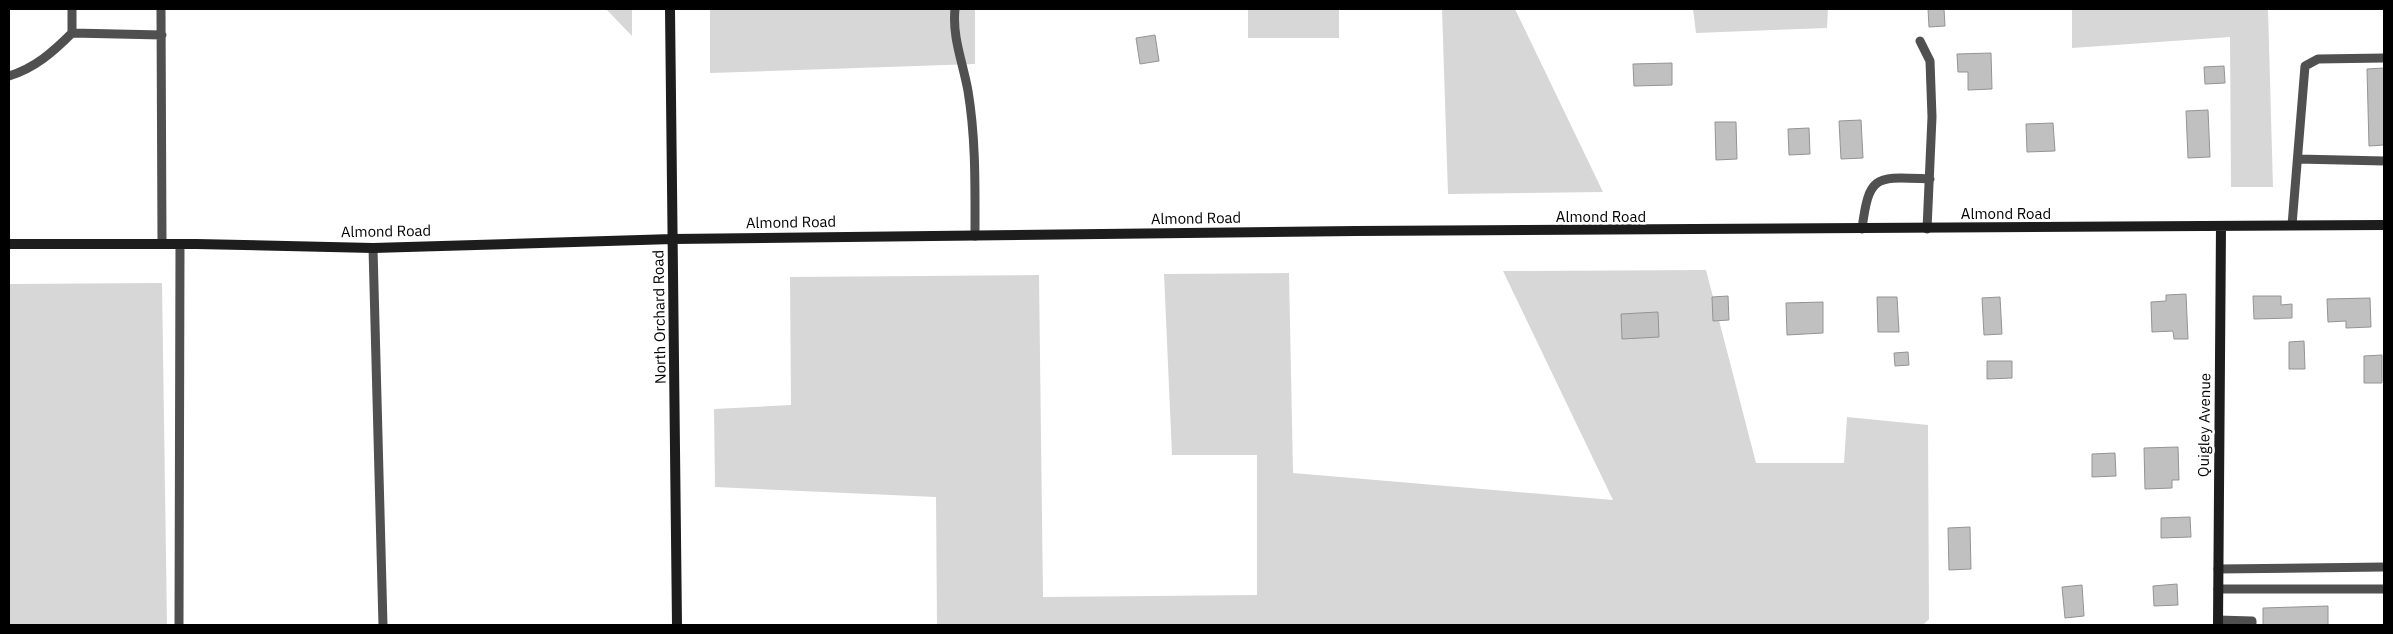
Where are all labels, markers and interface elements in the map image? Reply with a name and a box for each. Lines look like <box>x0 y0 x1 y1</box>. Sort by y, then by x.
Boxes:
street label: Almond Road <box>1961 204 2051 223</box>
street label: Almond Road <box>1556 207 1646 226</box>
street label: Almond Road <box>1151 208 1241 228</box>
street label: Almond Road <box>746 212 836 232</box>
street label: Almond Road <box>341 221 431 241</box>
street label: North Orchard Road <box>648 250 670 384</box>
street label: Quigley Avenue <box>2194 373 2214 477</box>

